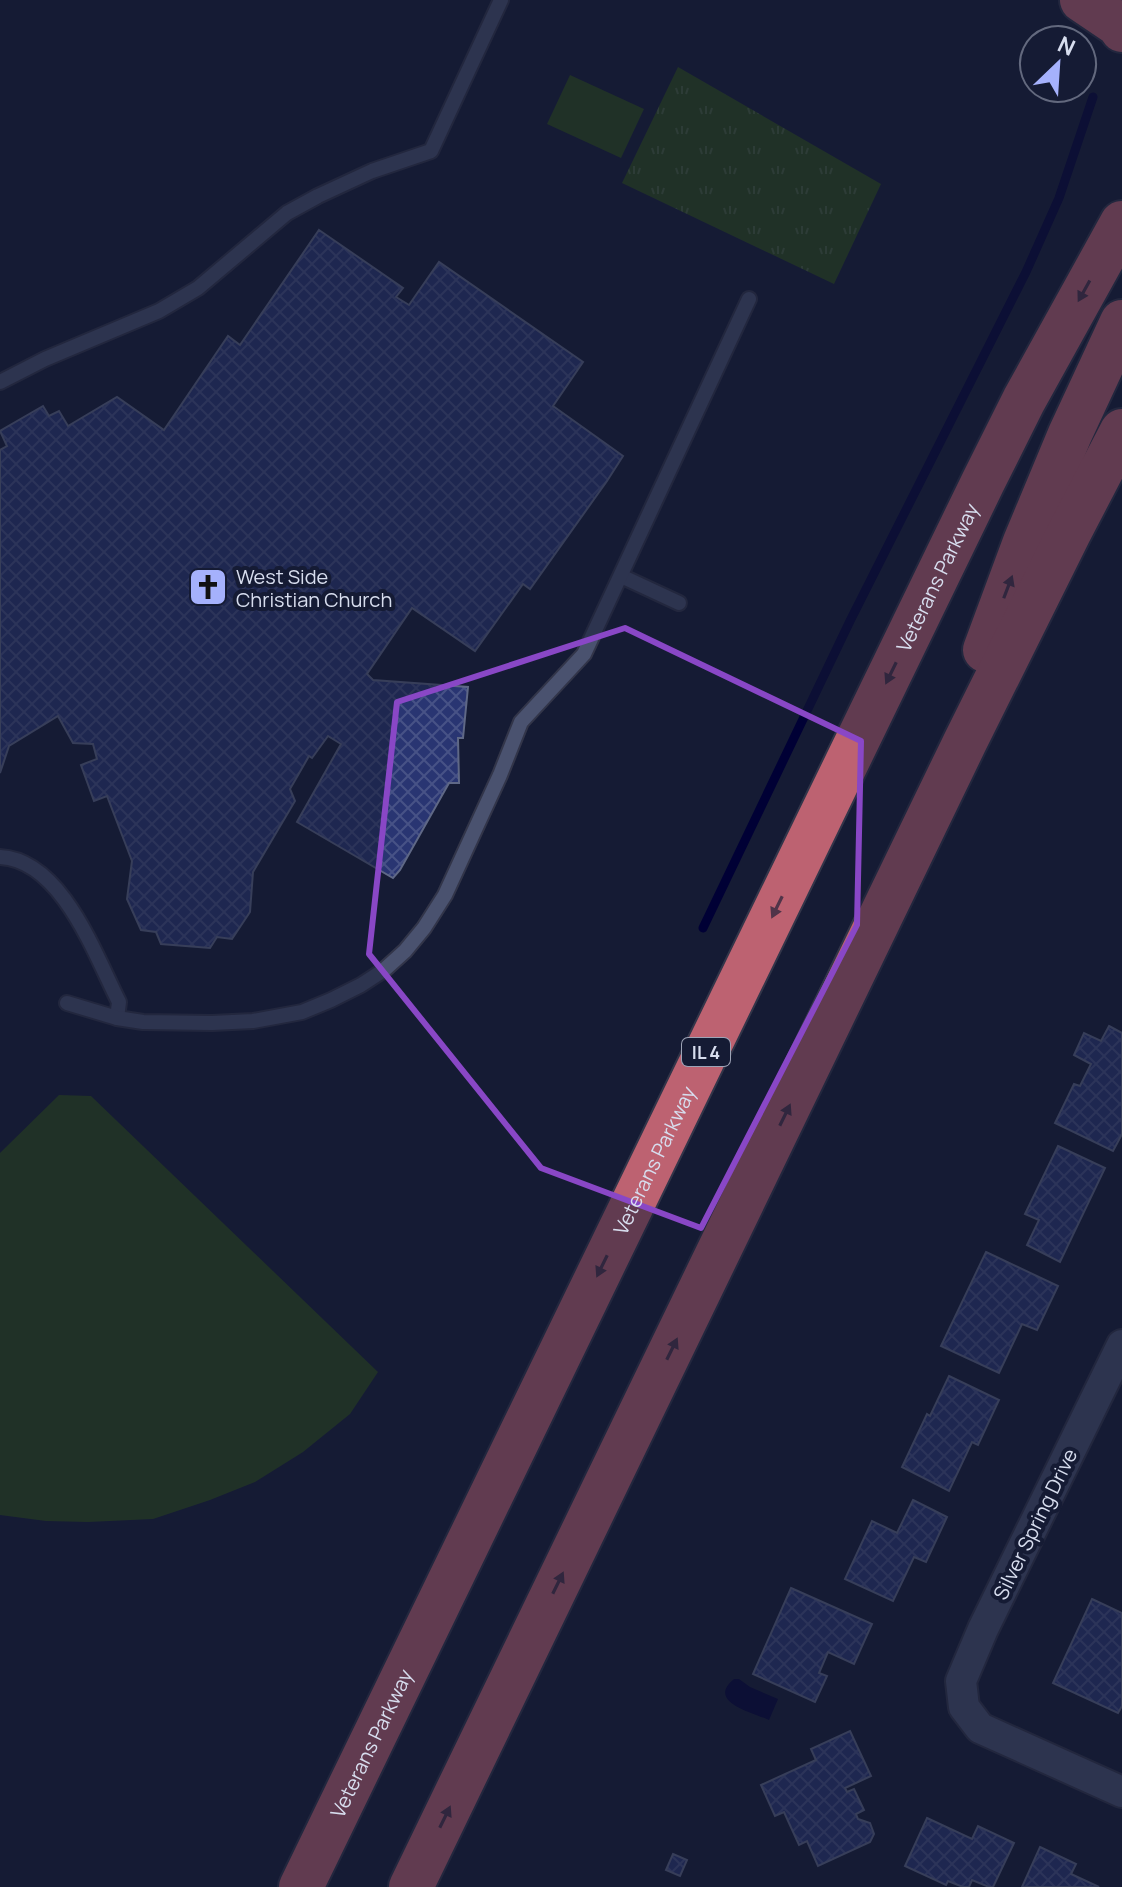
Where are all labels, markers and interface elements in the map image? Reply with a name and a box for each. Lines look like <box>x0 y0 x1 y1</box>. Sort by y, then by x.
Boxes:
north arrow <box>1018 24 1098 104</box>
text: N <box>1053 29 1080 63</box>
one-way arrow <box>1077 280 1091 302</box>
street label: Veterans Parkway <box>889 498 985 656</box>
place label: West Side Christian Church <box>236 563 392 613</box>
church icon: West Side Christian Church <box>187 566 229 608</box>
one-way arrow <box>1002 575 1015 599</box>
one-way arrow <box>884 661 898 684</box>
one-way arrow <box>770 895 784 918</box>
road number: IL 4 <box>682 1038 730 1066</box>
street label: Veterans Parkway <box>606 1081 702 1239</box>
one-way arrow <box>779 1104 792 1127</box>
one-way arrow <box>595 1255 609 1278</box>
one-way arrow <box>665 1337 679 1361</box>
street label: Silver Spring Drive <box>987 1444 1083 1604</box>
one-way arrow <box>551 1571 565 1595</box>
street label: Veterans Parkway <box>323 1664 419 1822</box>
one-way arrow <box>438 1805 452 1828</box>

